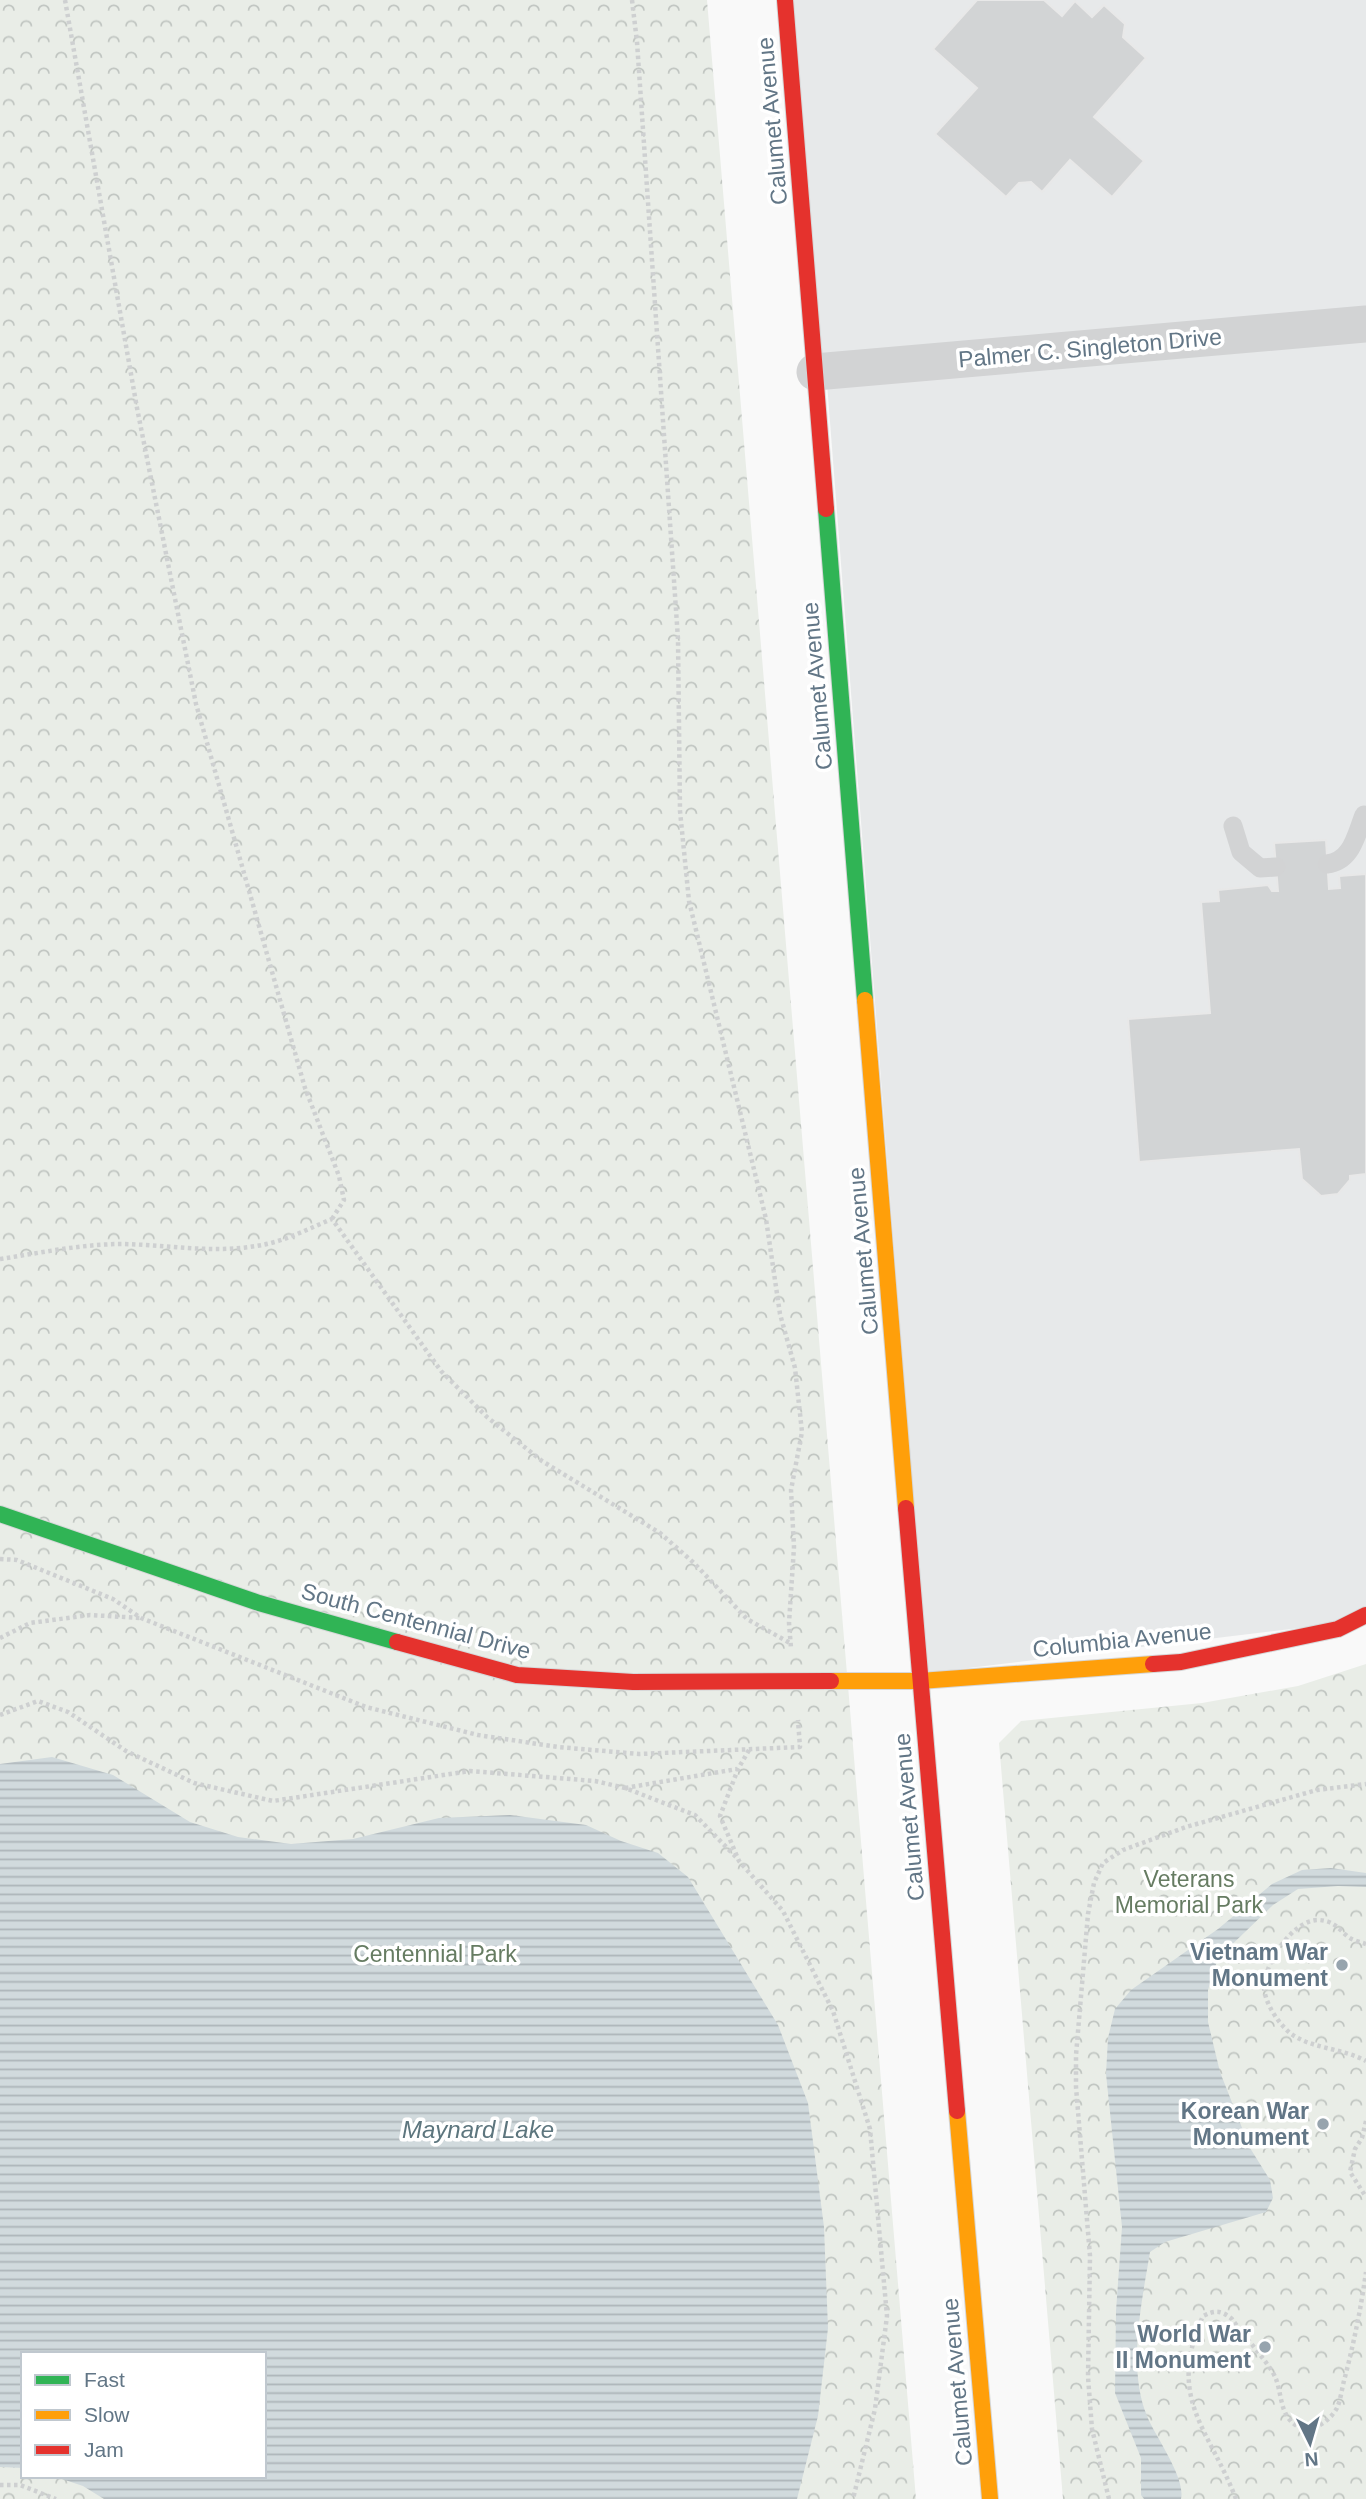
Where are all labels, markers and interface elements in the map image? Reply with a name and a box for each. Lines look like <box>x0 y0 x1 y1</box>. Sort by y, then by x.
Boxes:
street label: Calumet Avenue <box>752 36 792 206</box>
street label: Palmer C. Singleton Drive <box>957 324 1223 372</box>
street label: Calumet Avenue <box>797 601 837 771</box>
street label: Calumet Avenue <box>843 1166 883 1336</box>
street label: South Centennial Drive <box>298 1578 534 1664</box>
street label: Columbia Avenue <box>1031 1618 1213 1662</box>
street label: Calumet Avenue <box>889 1732 929 1902</box>
park label: Veterans Memorial Park <box>1115 1866 1264 1918</box>
place label: Vietnam War Monument <box>1190 1939 1328 1991</box>
park label: Centennial Park <box>353 1941 517 1967</box>
marker: Vietnam War Monument <box>1334 1957 1350 1973</box>
place label: Korean War Monument <box>1181 2098 1309 2150</box>
water label: Maynard Lake <box>402 2116 554 2143</box>
marker: Korean War Monument <box>1315 2116 1331 2132</box>
street label: Calumet Avenue <box>937 2297 977 2467</box>
place label: World War II Monument <box>1116 2321 1251 2373</box>
marker: World War II Monument <box>1257 2339 1273 2355</box>
legend <box>21 2352 266 2478</box>
text: Fast <box>84 2368 125 2391</box>
text: Slow <box>84 2403 130 2426</box>
north arrow <box>1275 2408 1345 2478</box>
text: Jam <box>84 2438 124 2461</box>
text: N <box>1304 2448 1319 2470</box>

